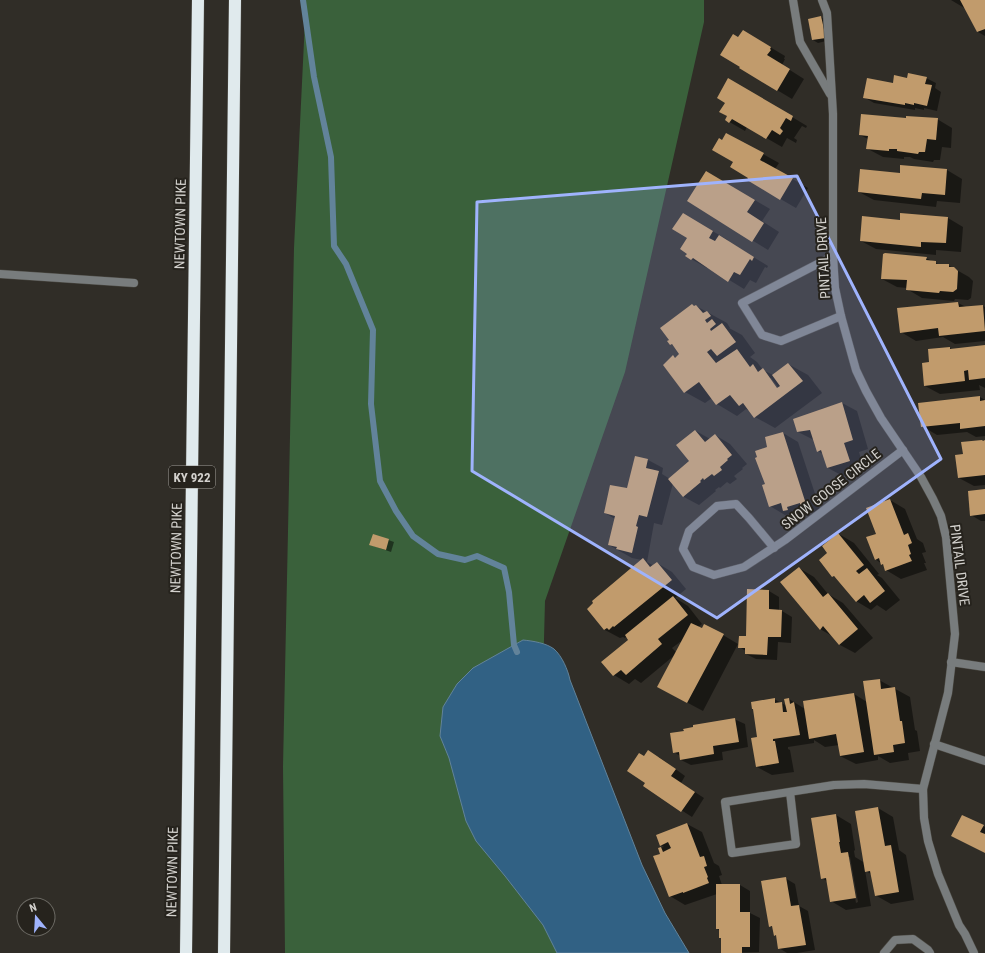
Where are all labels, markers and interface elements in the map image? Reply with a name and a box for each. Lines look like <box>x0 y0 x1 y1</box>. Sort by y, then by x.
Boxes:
street label: NEWTOWN PIKE <box>171 179 189 269</box>
street label: PINTAIL DRIVE <box>813 217 833 299</box>
street label: SNOW GOOSE CIRCLE <box>778 445 884 533</box>
road number: KY 922 <box>169 466 215 488</box>
street label: NEWTOWN PIKE <box>167 503 185 593</box>
street label: PINTAIL DRIVE <box>947 524 973 607</box>
street label: NEWTOWN PIKE <box>163 827 181 917</box>
north arrow <box>16 897 56 937</box>
text: N <box>28 901 39 915</box>

